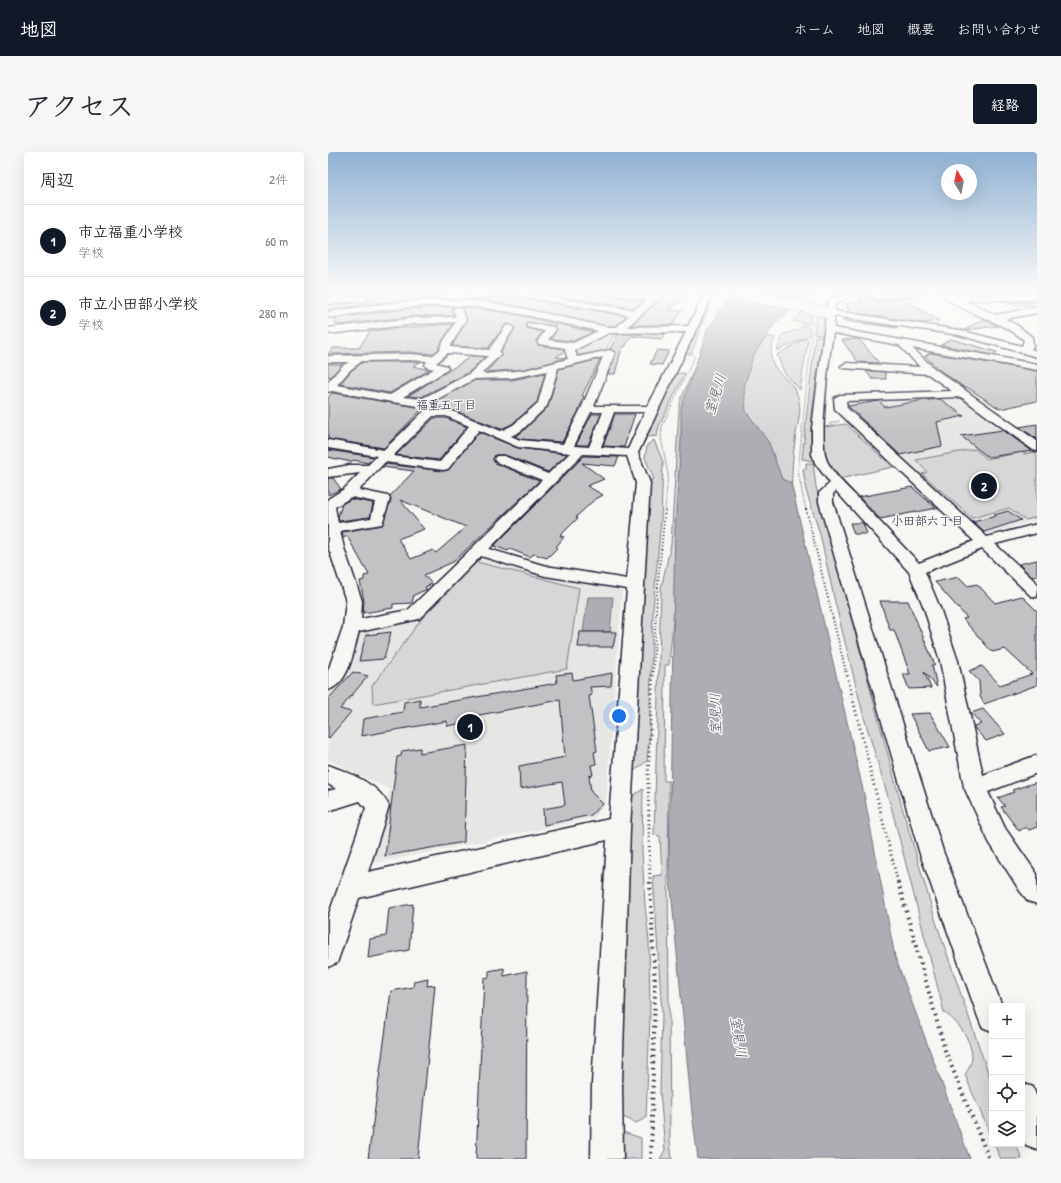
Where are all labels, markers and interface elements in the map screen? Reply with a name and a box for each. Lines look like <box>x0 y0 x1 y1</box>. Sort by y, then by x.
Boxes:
text: 地図 <box>20 16 58 42</box>
text: ホーム <box>794 19 835 38</box>
text: 地図 <box>857 19 885 38</box>
text: 概要 <box>907 19 935 38</box>
text: お問い合わせ <box>957 19 1041 38</box>
button: 経路 <box>973 84 1037 124</box>
text: アクセス <box>24 87 134 125</box>
north arrow <box>941 164 977 200</box>
text: 周辺 <box>40 168 74 191</box>
text: 2件 <box>269 170 288 188</box>
text: 市立福重小学校 <box>78 221 183 242</box>
text: 1 <box>51 232 55 250</box>
text: 60 m <box>265 232 288 250</box>
text: 学校 <box>78 243 104 261</box>
text: 市立小田部小学校 <box>78 293 198 314</box>
text: 2 <box>50 304 56 322</box>
text: 280 m <box>259 304 288 322</box>
text: 学校 <box>78 315 104 333</box>
water label: 室見川 <box>699 371 730 417</box>
district label: 福重五丁目 <box>416 396 476 413</box>
pin: 2 <box>971 471 997 501</box>
district label: 小田部六丁目 <box>891 512 963 529</box>
water label: 室見川 <box>704 693 725 735</box>
your location <box>609 706 629 726</box>
pin: 1 <box>457 712 483 742</box>
map controls <box>989 1003 1025 1147</box>
button: + <box>989 1003 1025 1039</box>
water label: 室見川 <box>726 1015 752 1059</box>
button: − <box>989 1039 1025 1075</box>
button: locate <box>989 1075 1025 1111</box>
button: layers <box>989 1111 1025 1147</box>

